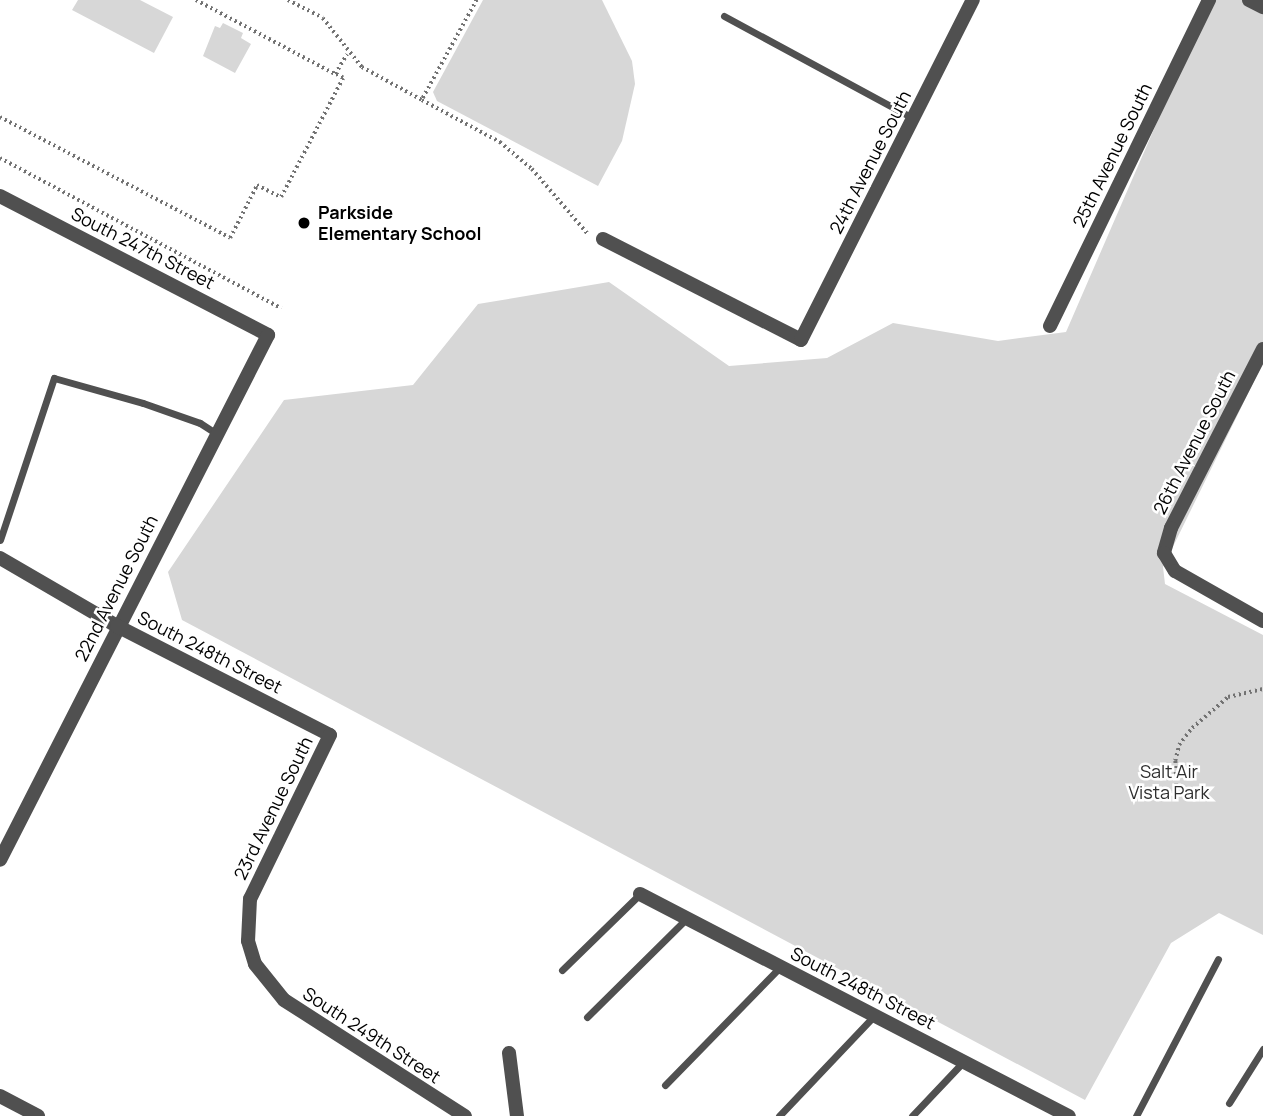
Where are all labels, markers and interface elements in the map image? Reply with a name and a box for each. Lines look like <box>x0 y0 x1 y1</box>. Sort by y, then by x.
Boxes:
street label: 25th Avenue South <box>1068 79 1156 231</box>
street label: 24th Avenue South <box>825 87 915 237</box>
place label: Parkside Elementary School <box>318 202 481 244</box>
street label: South 247th Street <box>68 203 218 293</box>
marker: Parkside Elementary School <box>296 215 312 231</box>
street label: 26th Avenue South <box>1148 366 1240 518</box>
street label: 22nd Avenue South <box>70 511 162 665</box>
street label: South 248th Street <box>134 606 286 698</box>
street label: 23rd Avenue South <box>229 733 317 883</box>
park label: Salt Air Vista Park <box>1129 761 1209 804</box>
street label: South 248th Street <box>787 942 939 1034</box>
street label: South 249th Street <box>299 982 445 1088</box>

